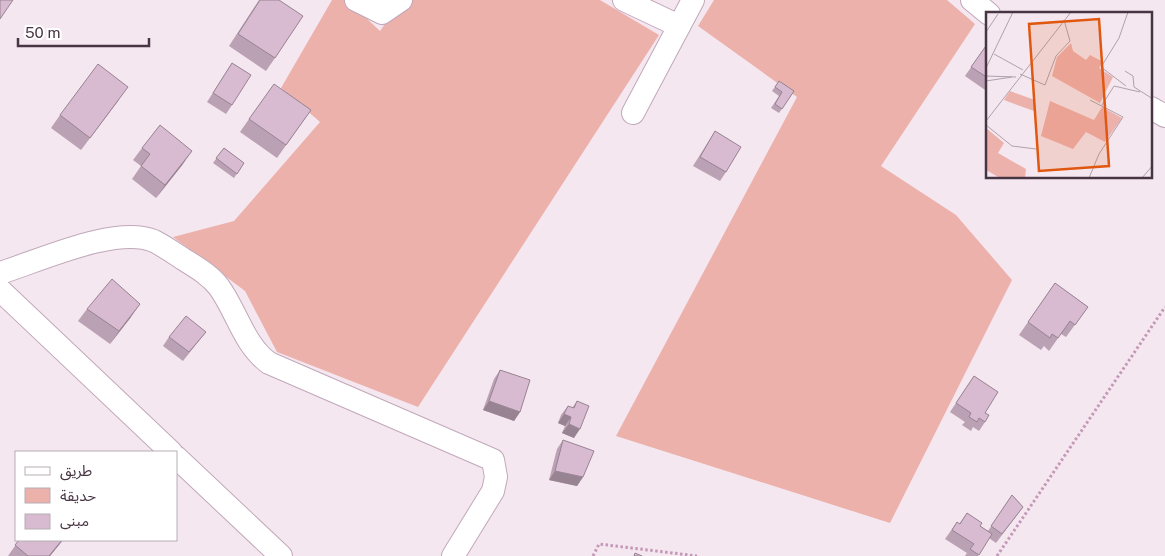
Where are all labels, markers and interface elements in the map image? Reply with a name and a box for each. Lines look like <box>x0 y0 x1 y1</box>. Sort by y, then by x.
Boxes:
inset map <box>986 12 1152 179</box>
scale bar <box>18 15 149 47</box>
text: 50 m <box>25 24 60 41</box>
legend <box>15 451 178 541</box>
text: طريق <box>60 462 92 481</box>
text: حديقة <box>60 487 96 504</box>
text: مبنى <box>60 512 89 530</box>

